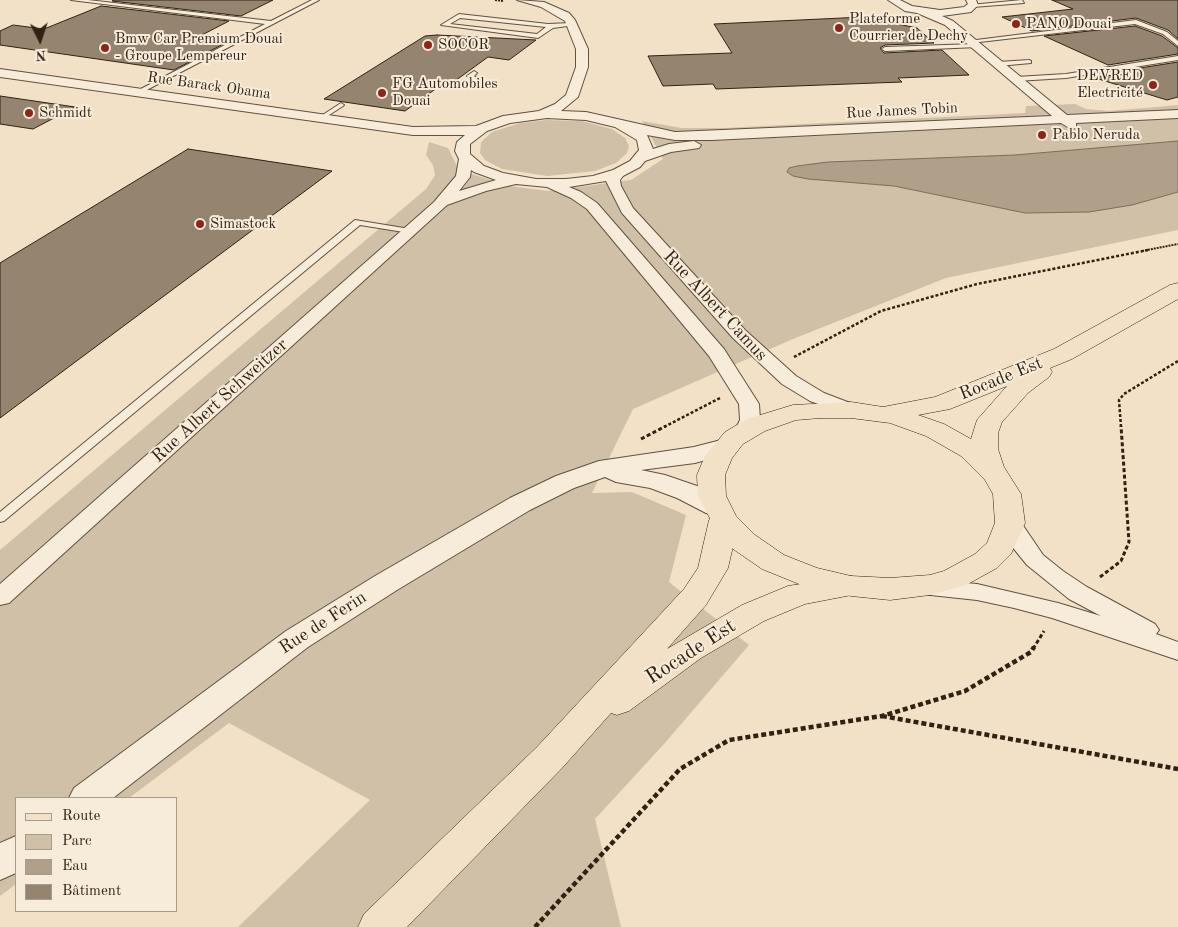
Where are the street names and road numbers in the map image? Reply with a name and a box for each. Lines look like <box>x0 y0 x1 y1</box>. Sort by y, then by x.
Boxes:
street label: Rue Barack Obama <box>146 68 272 104</box>
street label: Rue James Tobin <box>846 99 958 123</box>
street label: Rue Albert Camus <box>658 246 772 366</box>
street label: Rue Albert Schweitzer <box>148 334 292 468</box>
street label: Rocade Est <box>956 353 1046 405</box>
street label: Rue de Ferin <box>275 587 371 659</box>
street label: Rocade Est <box>641 614 741 690</box>

